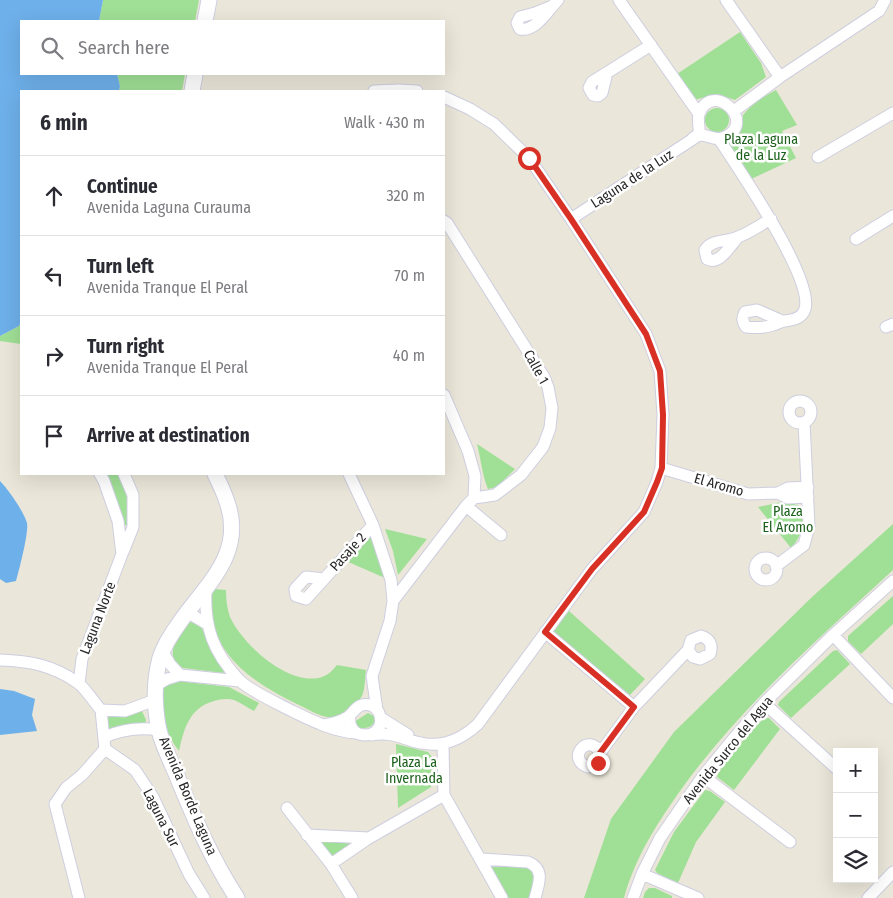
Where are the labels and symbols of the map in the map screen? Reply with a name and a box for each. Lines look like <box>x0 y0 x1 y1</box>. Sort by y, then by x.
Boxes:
park label: Plaza Laguna de la Luz <box>724 131 798 164</box>
street label: Laguna de la Luz <box>588 146 677 212</box>
route start <box>518 147 541 170</box>
street label: Calle 1 <box>520 347 552 387</box>
street label: El Aromo <box>692 470 746 500</box>
park label: Plaza El Aromo <box>763 503 813 536</box>
street label: Pasaje 2 <box>326 529 370 575</box>
street label: Laguna Norte <box>76 579 120 657</box>
street label: Avenida Surco del Agua <box>679 693 777 807</box>
street label: Avenida Borde Laguna <box>155 734 221 858</box>
route end <box>587 752 610 775</box>
park label: Plaza La Invernada <box>385 754 443 787</box>
street label: Laguna Sur <box>139 786 183 850</box>

